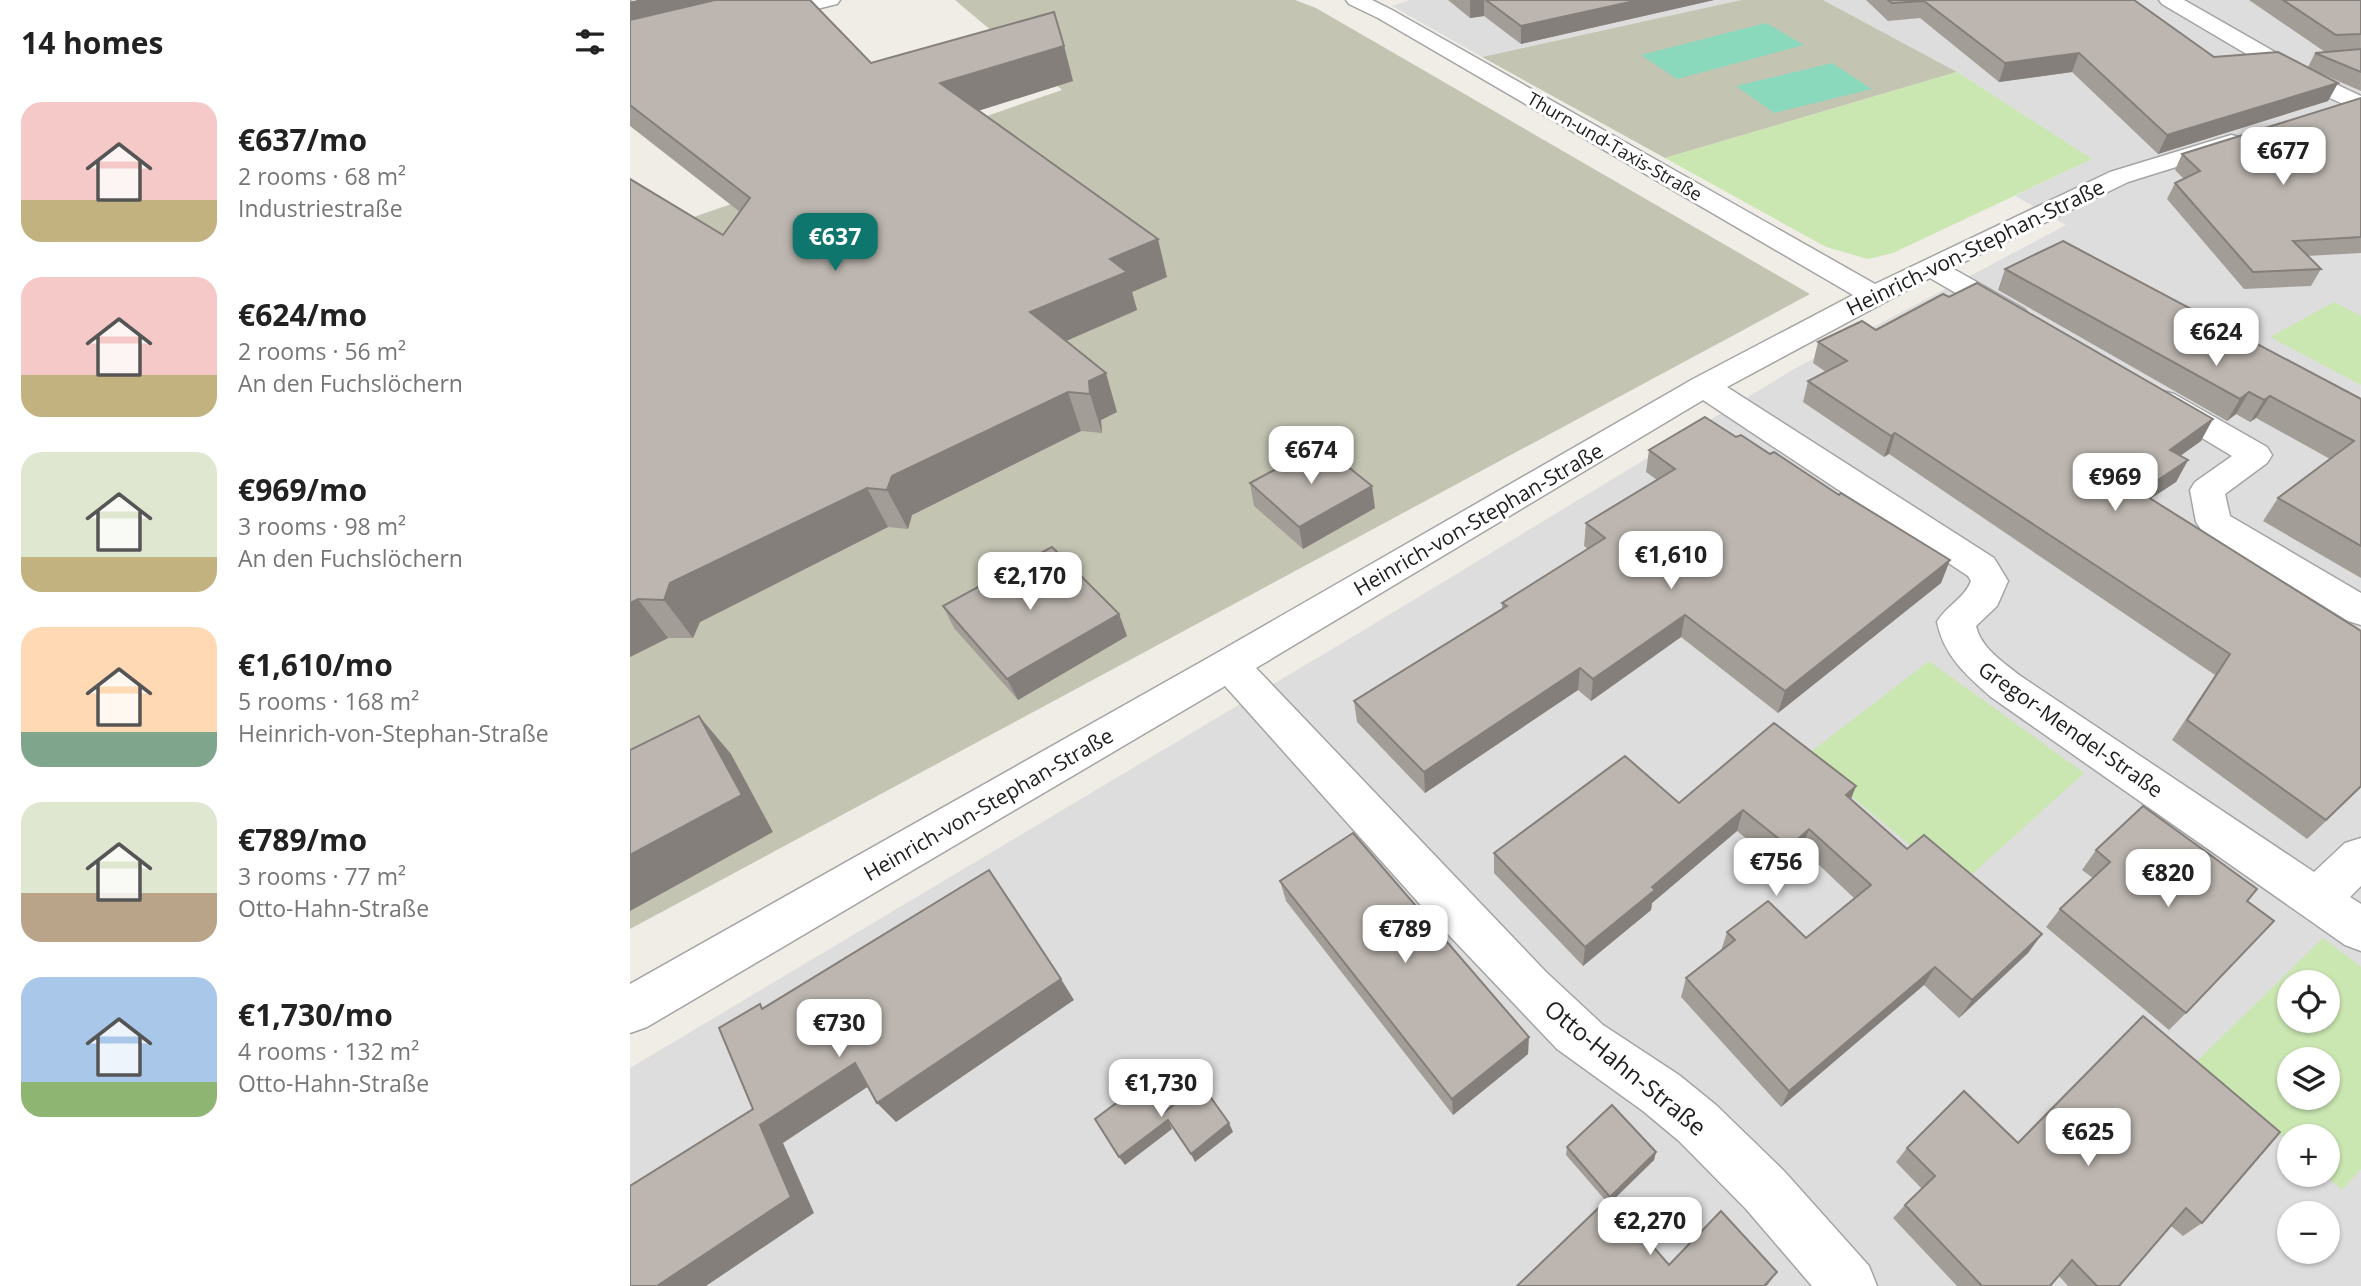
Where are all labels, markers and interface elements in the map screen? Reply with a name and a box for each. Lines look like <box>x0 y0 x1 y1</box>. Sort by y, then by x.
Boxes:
text: 14 homes <box>21 22 164 63</box>
icon: filters <box>571 23 609 61</box>
street label: Thurn-und-Taxis-Straße <box>1523 86 1707 206</box>
text: €637/mo <box>238 119 367 160</box>
pin: €677 <box>2242 128 2324 187</box>
icon: home <box>77 130 161 214</box>
text: €677 <box>2257 134 2309 166</box>
text: 2 rooms · 68 m² <box>238 160 406 192</box>
street label: Heinrich-von-Stephan-Straße <box>1841 172 2109 322</box>
text: Industriestraße <box>238 192 403 224</box>
pin: €637 <box>794 214 876 273</box>
text: €637 <box>809 220 861 252</box>
text: €624/mo <box>238 294 367 335</box>
icon: home <box>77 305 161 389</box>
pin: €624 <box>2175 308 2257 368</box>
text: €624 <box>2190 315 2242 347</box>
text: 2 rooms · 56 m² <box>238 335 406 367</box>
text: An den Fuchslöchern <box>238 367 463 399</box>
pin: €674 <box>1270 426 1352 486</box>
text: €674 <box>1285 433 1337 465</box>
street label: Heinrich-von-Stephan-Straße <box>1348 436 1608 602</box>
pin: €969 <box>2074 454 2156 513</box>
text: €969 <box>2089 460 2141 492</box>
text: €969/mo <box>238 469 367 510</box>
icon: home <box>77 480 161 564</box>
text: 3 rooms · 98 m² <box>238 510 406 542</box>
pin: €1,610 <box>1614 532 1728 591</box>
text: €1,610 <box>1635 538 1707 570</box>
text: An den Fuchslöchern <box>238 542 463 574</box>
pin: €2,170 <box>973 552 1087 612</box>
text: €2,170 <box>994 559 1066 591</box>
text: €1,610/mo <box>238 644 393 685</box>
icon: home <box>77 655 161 739</box>
street label: Gregor-Mendel-Straße <box>1973 655 2169 803</box>
text: 5 rooms · 168 m² <box>238 685 419 717</box>
text: Heinrich-von-Stephan-Straße <box>238 717 549 749</box>
street label: Heinrich-von-Stephan-Straße <box>858 721 1118 887</box>
text: €789/mo <box>238 819 367 860</box>
icon: home <box>77 830 161 914</box>
pin: €756 <box>1735 838 1817 898</box>
text: €756 <box>1750 845 1802 877</box>
pin: €820 <box>2127 850 2209 909</box>
text: €820 <box>2142 856 2194 888</box>
text: 3 rooms · 77 m² <box>238 860 406 892</box>
text: Otto-Hahn-Straße <box>238 892 429 924</box>
pin: €789 <box>1364 906 1446 965</box>
text: €789 <box>1379 912 1431 944</box>
map controls <box>2277 970 2340 1264</box>
button: locate <box>2277 970 2340 1033</box>
street label: Otto-Hahn-Straße <box>1538 991 1714 1143</box>
text: €1,730/mo <box>238 994 393 1035</box>
pin: €730 <box>798 1000 880 1059</box>
icon: home <box>77 1005 161 1089</box>
text: €730 <box>813 1006 865 1038</box>
text: 4 rooms · 132 m² <box>238 1035 419 1067</box>
button: layers <box>2277 1047 2340 1110</box>
pin: €1,730 <box>1104 1060 1218 1119</box>
text: €1,730 <box>1125 1066 1197 1098</box>
text: Otto-Hahn-Straße <box>238 1067 429 1099</box>
pin: €625 <box>2047 1108 2129 1168</box>
text: €625 <box>2062 1115 2114 1147</box>
button: + <box>2277 1124 2340 1187</box>
pin: €2,270 <box>1593 1198 1707 1257</box>
button: − <box>2277 1201 2340 1264</box>
text: €2,270 <box>1614 1204 1686 1236</box>

